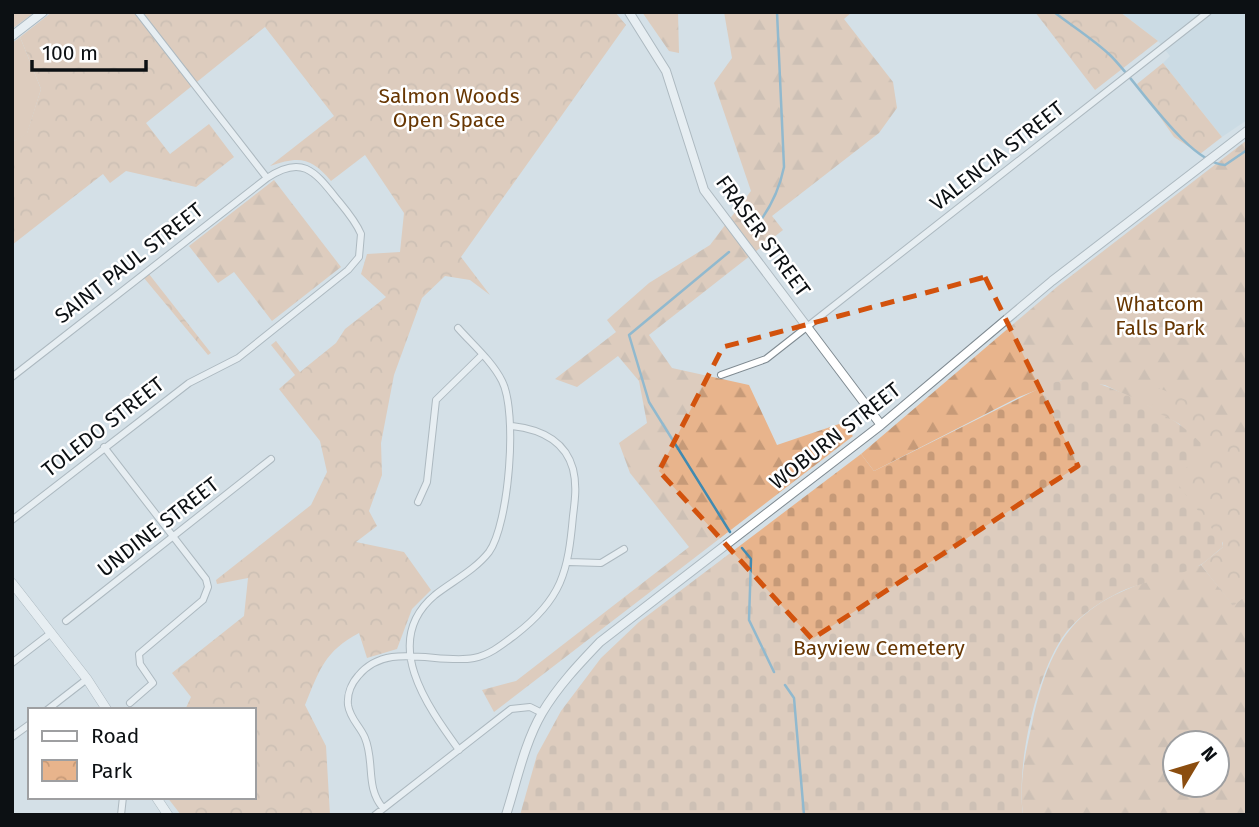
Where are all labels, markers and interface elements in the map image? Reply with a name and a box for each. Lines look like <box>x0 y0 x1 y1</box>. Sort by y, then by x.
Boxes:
scale bar <box>32 28 145 72</box>
text: 100 m <box>42 40 98 66</box>
park label: Salmon Woods Open Space <box>379 83 520 133</box>
street label: VALENCIA STREET <box>925 96 1069 216</box>
street label: FRASER STREET <box>710 170 816 302</box>
street label: SAINT PAUL STREET <box>50 197 208 329</box>
park label: Whatcom Falls Park <box>1115 291 1205 341</box>
street label: TOLEDO STREET <box>37 371 169 483</box>
street label: WOBURN STREET <box>764 377 906 495</box>
street label: UNDINE STREET <box>92 471 224 582</box>
park label: Bayview Cemetery <box>793 635 966 661</box>
legend <box>28 708 256 799</box>
text: Road <box>91 723 139 749</box>
north arrow <box>1161 729 1231 799</box>
text: N <box>1196 742 1222 766</box>
text: Park <box>91 758 133 784</box>

